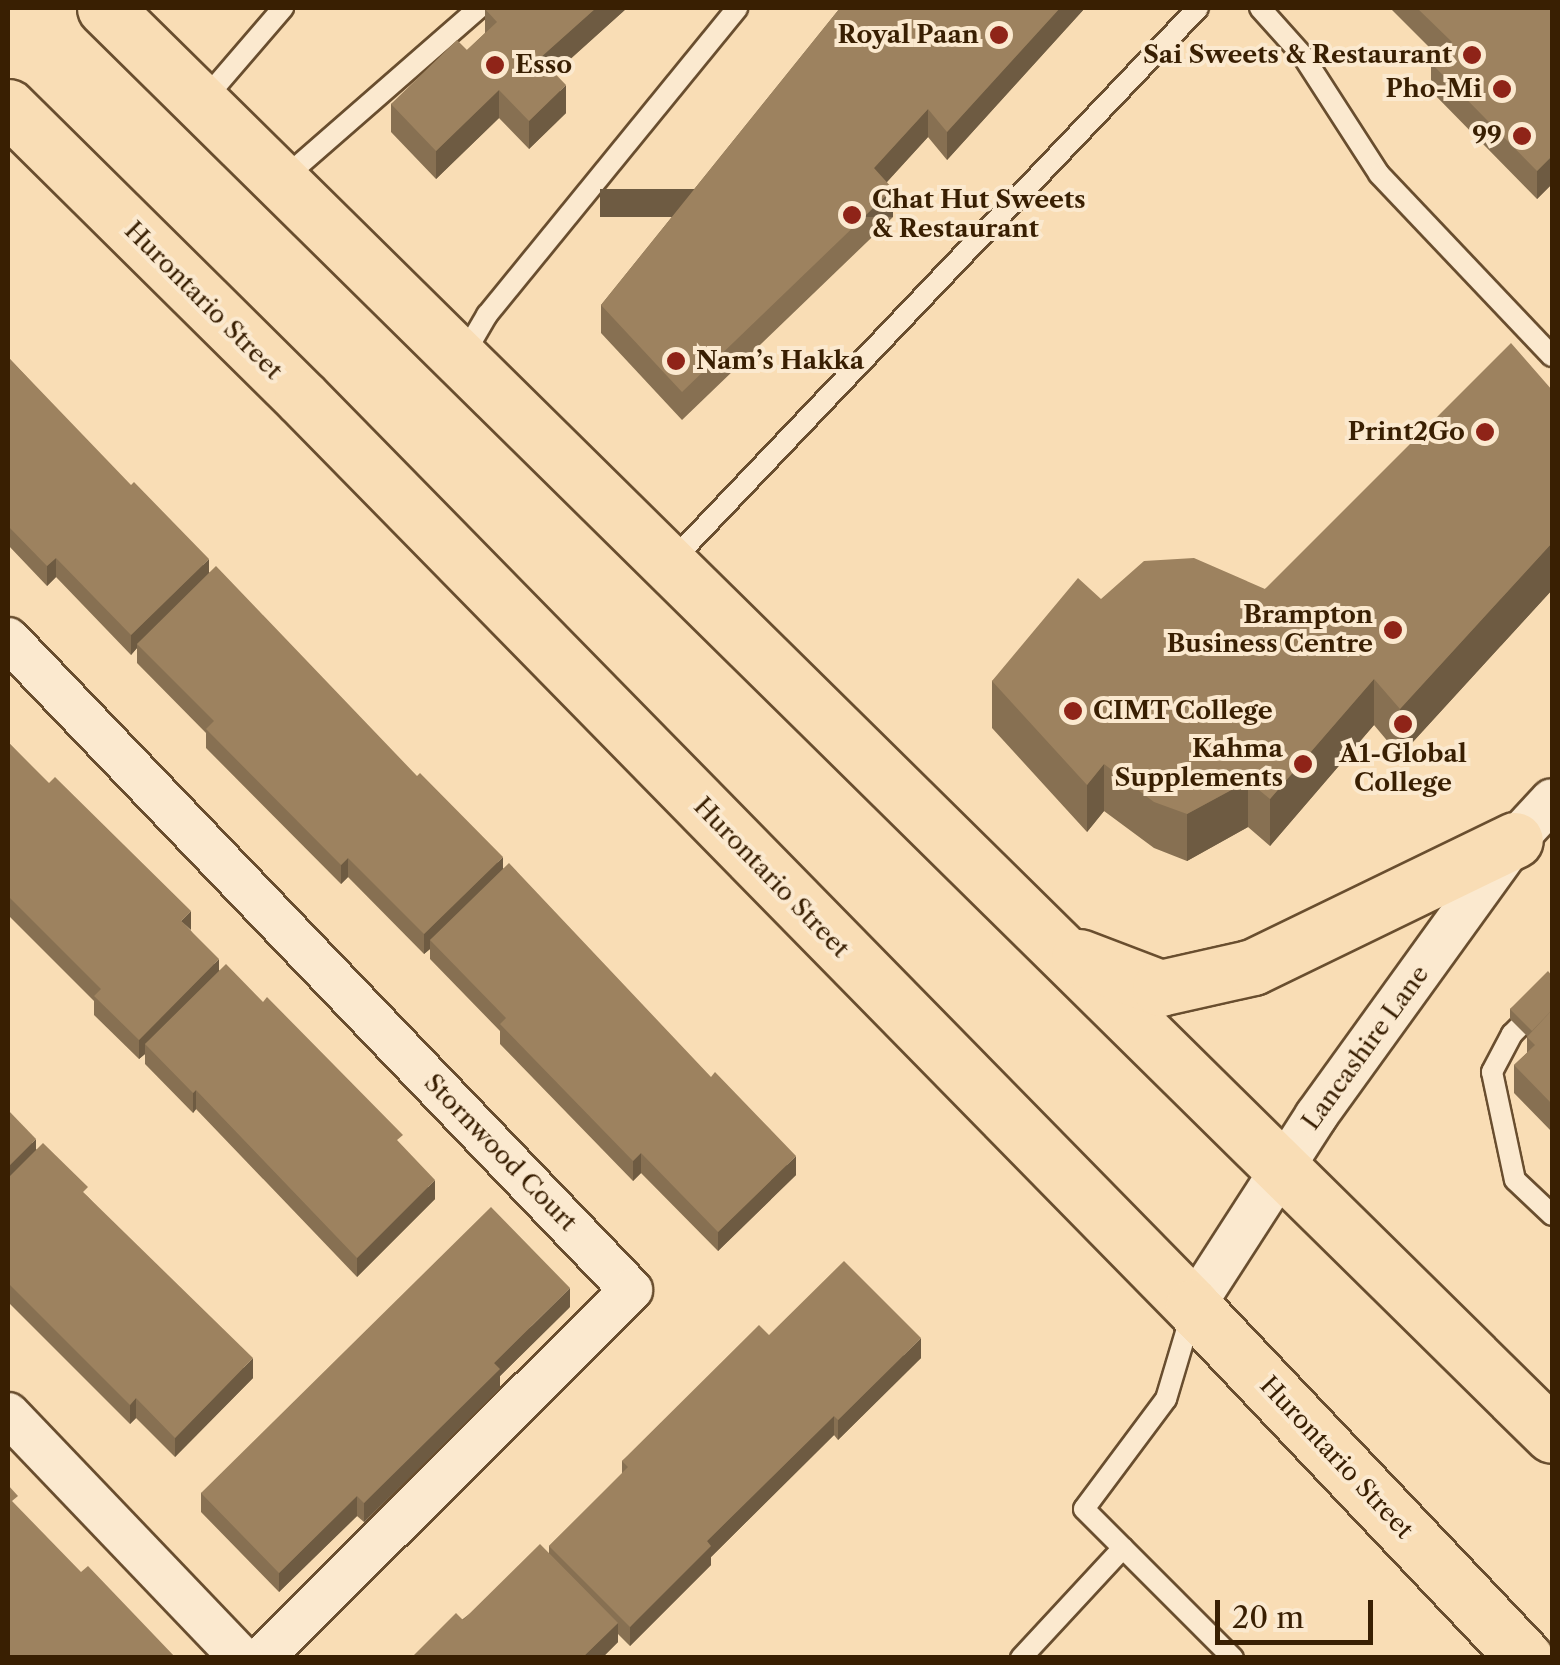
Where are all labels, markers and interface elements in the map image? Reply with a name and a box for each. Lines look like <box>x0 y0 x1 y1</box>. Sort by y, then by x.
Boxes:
place label: Royal Paan <box>837 20 979 50</box>
marker: Royal Paan <box>988 24 1010 46</box>
place label: Sai Sweets & Restaurant <box>1143 40 1452 70</box>
marker: Sai Sweets & Restaurant <box>1461 44 1483 66</box>
place label: Esso <box>515 50 572 80</box>
marker: Esso <box>484 54 506 76</box>
place label: Pho-Mi <box>1386 74 1482 104</box>
marker: Pho-Mi <box>1491 78 1513 100</box>
place label: 99 <box>1472 121 1502 151</box>
marker: 99 <box>1511 125 1533 147</box>
place label: Chat Hut Sweets & Restaurant <box>872 186 1086 245</box>
marker: Chat Hut Sweets & Restaurant <box>841 204 863 226</box>
street label: Hurontario Street <box>118 216 288 386</box>
place label: Nam’s Hakka <box>696 346 864 376</box>
marker: Nam’s Hakka <box>665 350 687 372</box>
place label: Print2Go <box>1348 417 1465 447</box>
marker: Print2Go <box>1474 421 1496 443</box>
place label: Brampton Business Centre <box>1167 601 1373 660</box>
marker: Brampton Business Centre <box>1382 619 1404 641</box>
place label: CIMT College <box>1093 696 1273 726</box>
marker: CIMT College <box>1062 700 1084 722</box>
marker: A1-Global College <box>1392 713 1414 735</box>
place label: Kahma Supplements <box>1115 735 1283 794</box>
place label: A1-Global College <box>1339 740 1467 799</box>
marker: Kahma Supplements <box>1292 753 1314 775</box>
street label: Hurontario Street <box>687 792 855 964</box>
street label: Lancashire Lane <box>1296 960 1436 1136</box>
street label: Stornwood Court <box>417 1068 583 1238</box>
street label: Hurontario Street <box>1253 1371 1419 1545</box>
scale bar <box>1220 1580 1378 1642</box>
text: 20 m <box>1232 1599 1304 1636</box>

